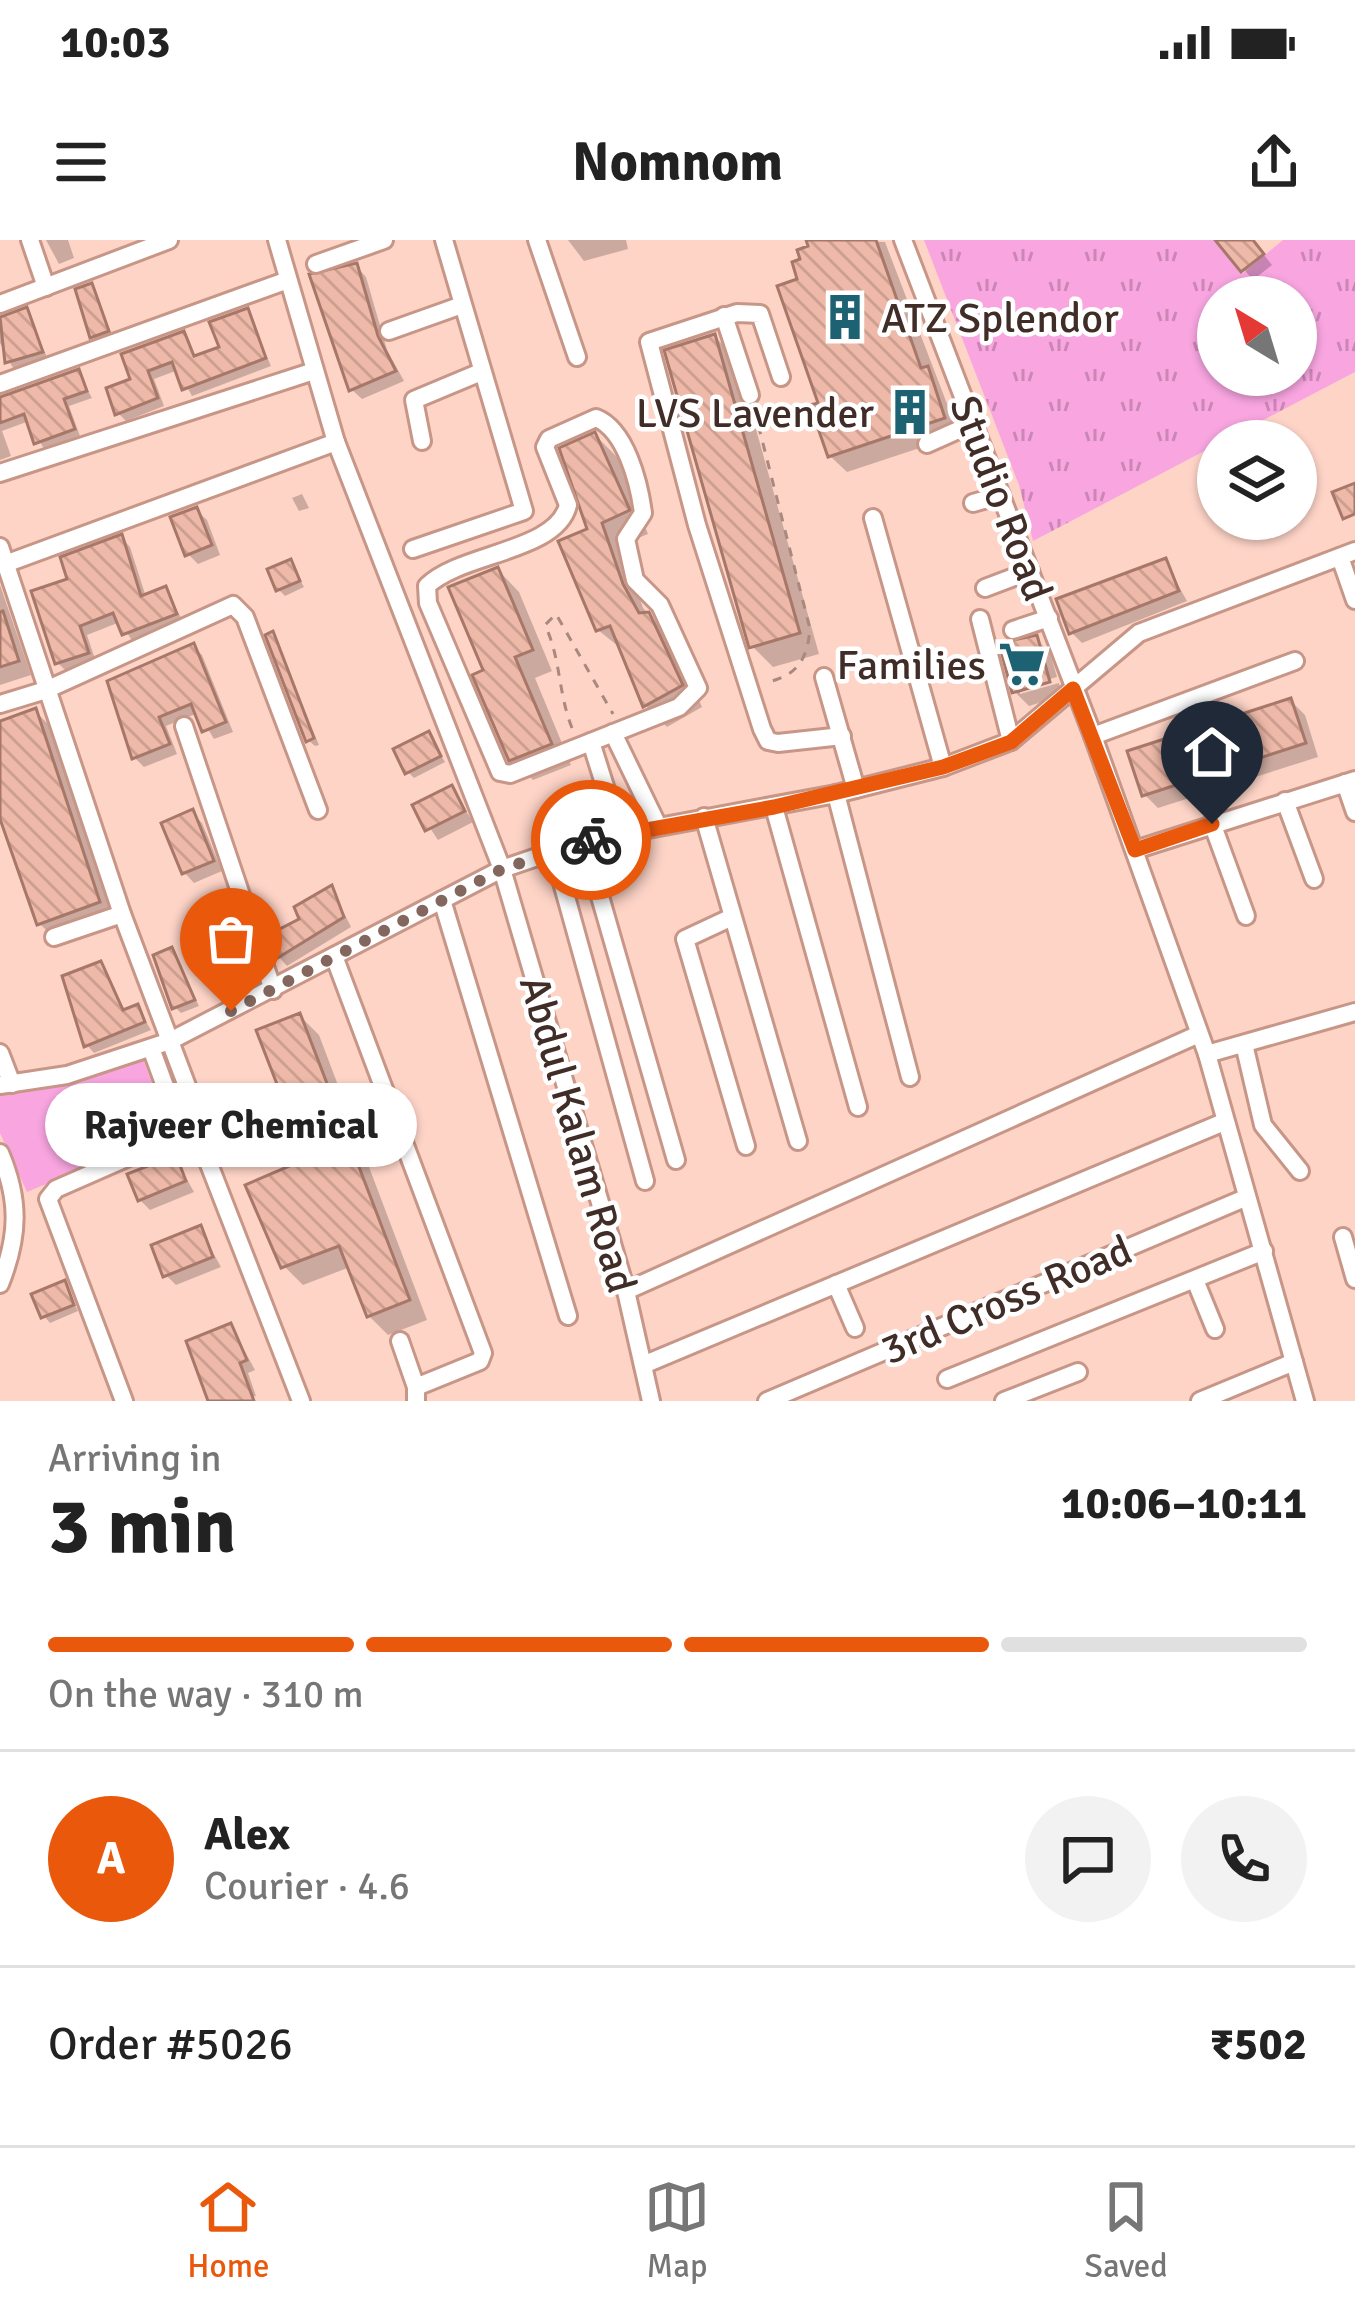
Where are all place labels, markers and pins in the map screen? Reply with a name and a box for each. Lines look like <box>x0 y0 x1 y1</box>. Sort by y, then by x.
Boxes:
building icon: ATZ Splendor <box>820 292 870 342</box>
place label: ATZ Splendor <box>881 293 1119 344</box>
building icon: LVS Lavender <box>885 387 935 437</box>
place label: LVS Lavender <box>636 388 875 439</box>
supermarket icon: Families <box>997 639 1047 689</box>
place label: Families <box>836 640 986 691</box>
pin <box>1161 701 1263 824</box>
pin <box>180 888 282 1011</box>
callout: Rajveer Chemical <box>45 1083 417 1167</box>

